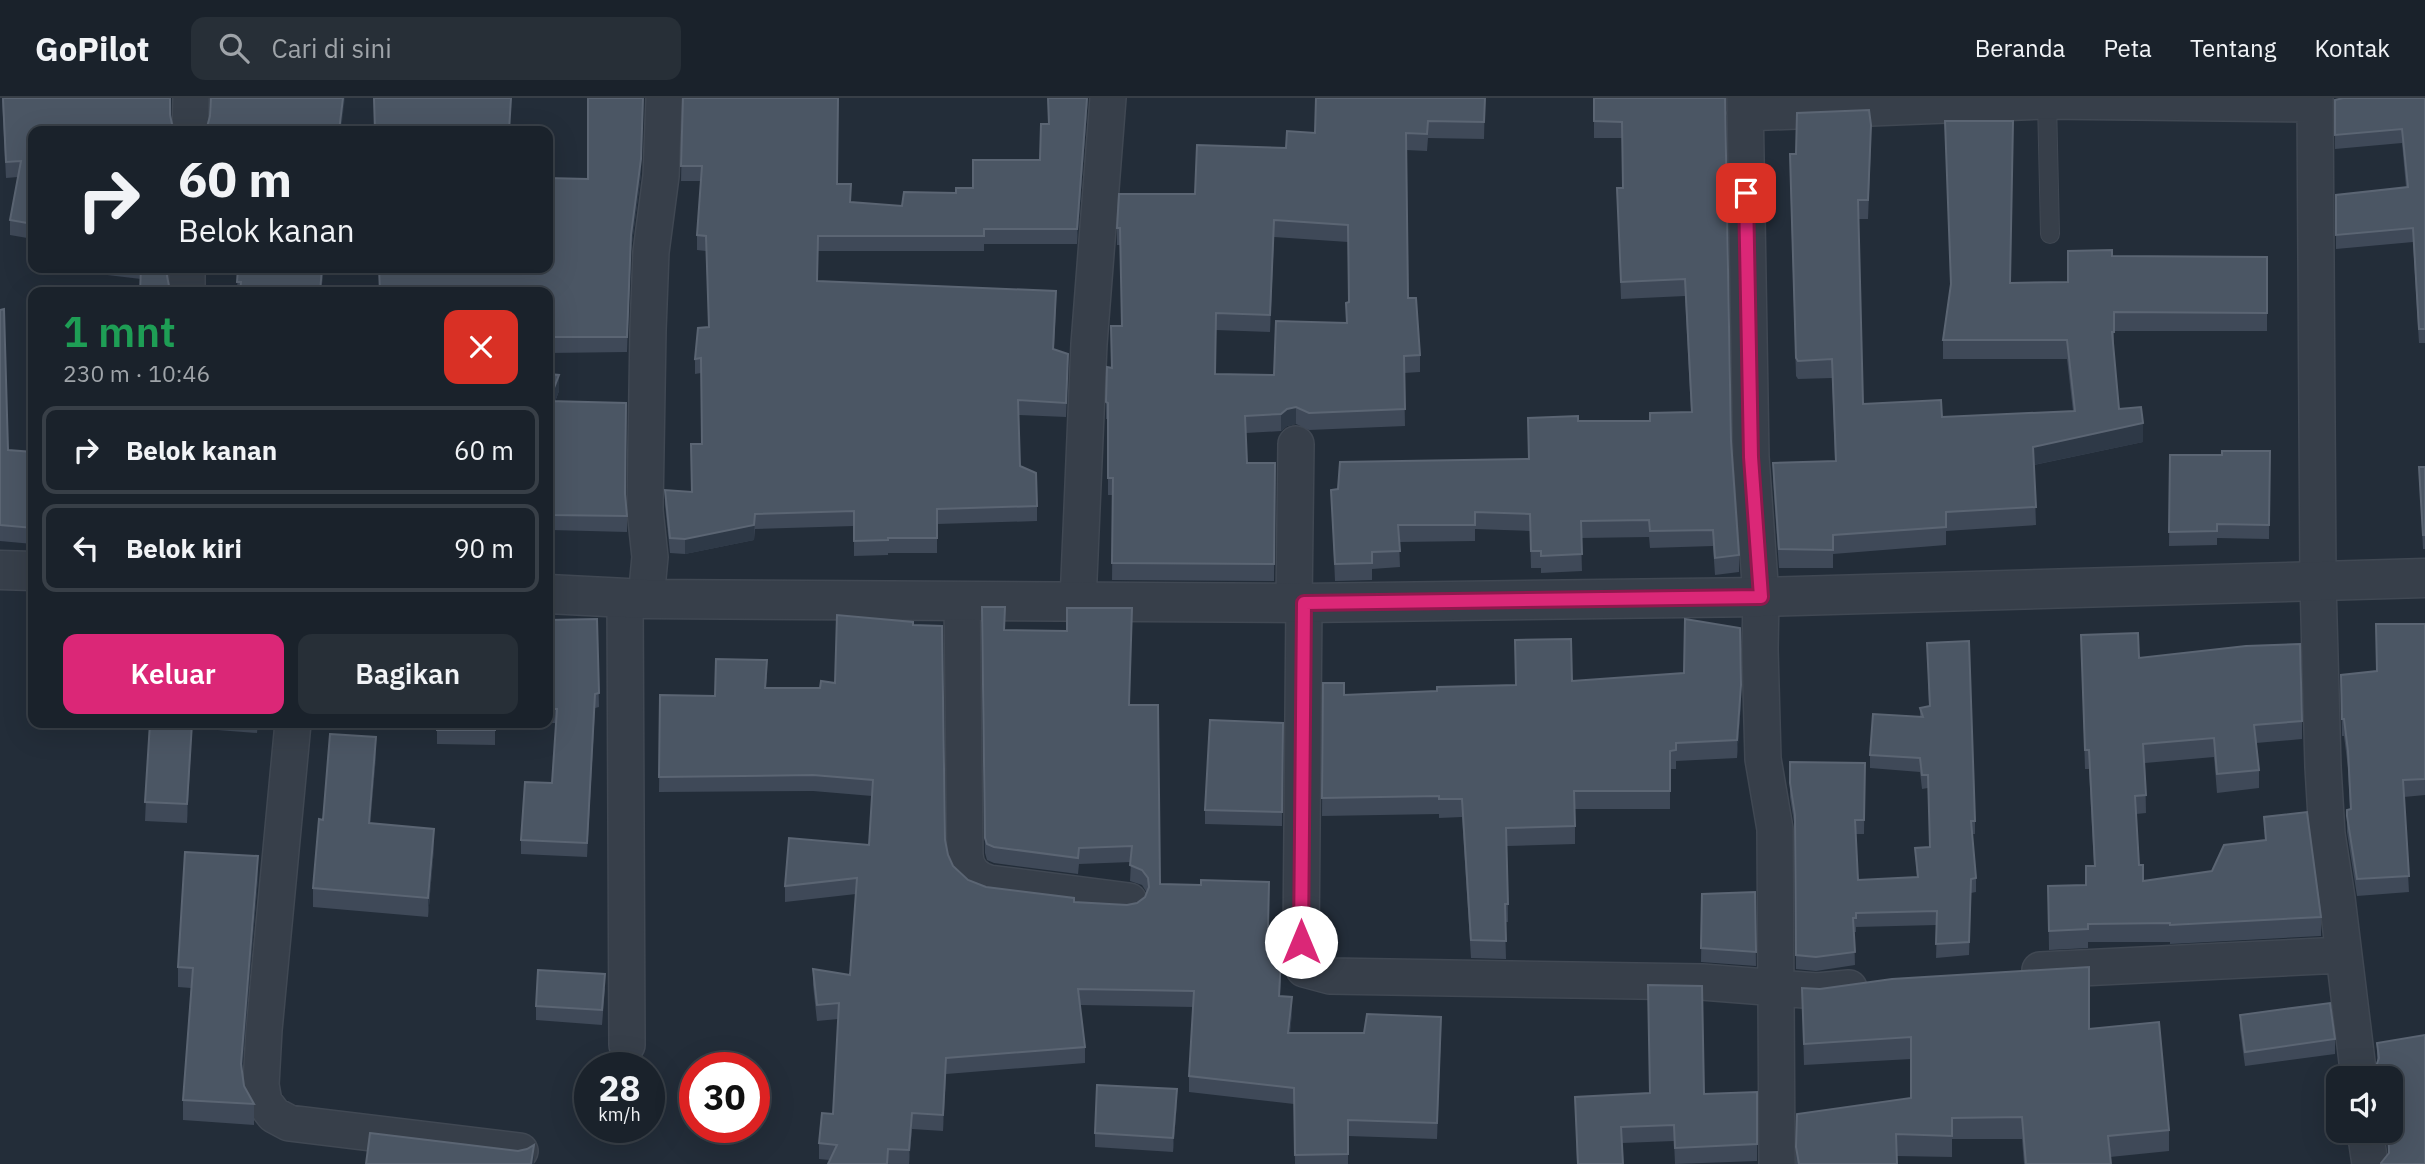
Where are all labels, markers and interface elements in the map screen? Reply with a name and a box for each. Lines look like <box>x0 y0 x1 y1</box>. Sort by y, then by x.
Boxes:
search box <box>191 17 681 80</box>
text: GoPilot <box>35 27 149 70</box>
icon: search <box>215 29 253 67</box>
text: Cari di sini <box>271 31 392 65</box>
text: Beranda <box>1975 32 2065 64</box>
text: Peta <box>2103 32 2152 64</box>
text: Tentang <box>2190 32 2276 64</box>
text: Kontak <box>2314 32 2390 64</box>
text: 60 m <box>178 147 292 210</box>
icon: right <box>63 154 154 245</box>
pin <box>1716 163 1776 223</box>
icon: arrive <box>1727 174 1765 212</box>
text: Belok kanan <box>178 209 355 251</box>
text: 1 mnt <box>63 304 176 359</box>
button: close <box>444 310 518 384</box>
text: 230 m · 10:46 <box>63 358 210 388</box>
icon: right <box>67 431 105 469</box>
text: Belok kanan <box>126 433 277 467</box>
text: 60 m <box>454 433 514 467</box>
icon: left <box>67 529 105 567</box>
text: Belok kiri <box>126 531 242 565</box>
text: 90 m <box>454 531 514 565</box>
button: Keluar <box>63 634 284 714</box>
button: Bagikan <box>298 634 518 714</box>
position arrow <box>1264 905 1338 979</box>
speed limit sign: 30 <box>679 1052 770 1143</box>
text: 28 <box>598 1065 641 1111</box>
map controls <box>2326 1066 2403 1143</box>
button: sound <box>2326 1066 2403 1143</box>
text: km/h <box>598 1103 641 1126</box>

